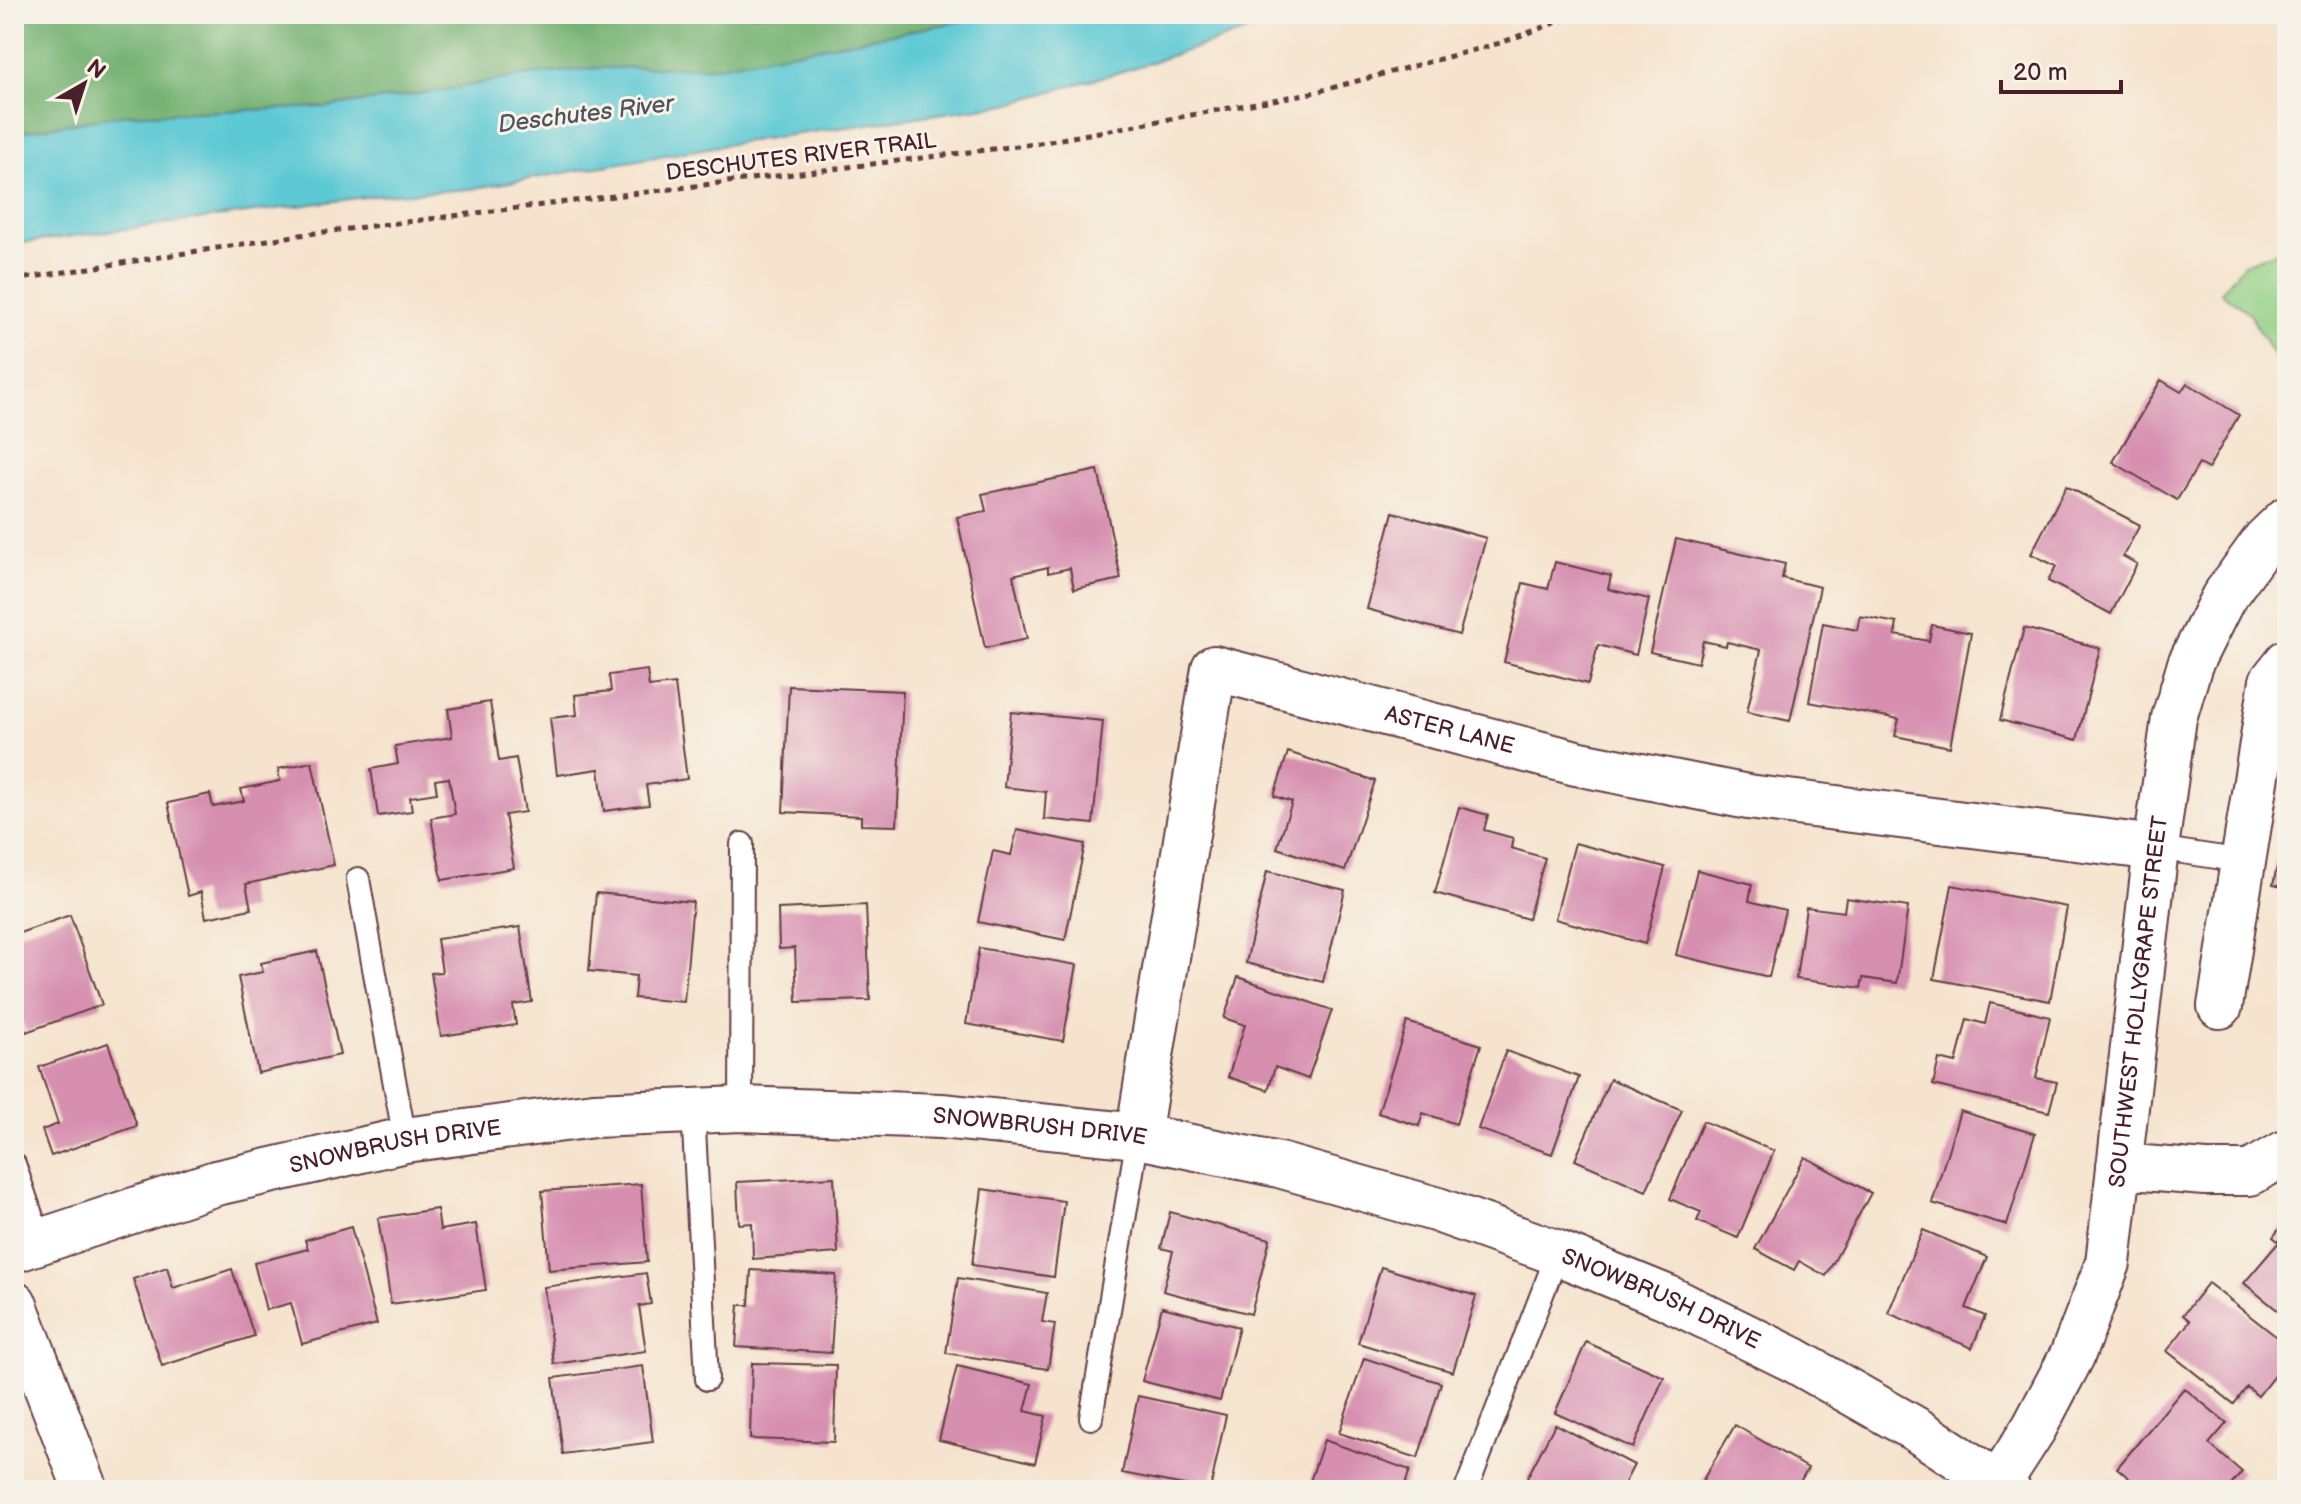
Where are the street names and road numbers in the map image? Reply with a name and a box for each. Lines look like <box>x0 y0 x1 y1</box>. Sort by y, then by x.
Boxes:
street label: DESCHUTES RIVER TRAIL <box>664 127 938 187</box>
street label: ASTER LANE <box>1382 700 1518 760</box>
street label: SOUTHWEST HOLLYGRAPE STREET <box>2103 814 2174 1189</box>
street label: SNOWBRUSH DRIVE <box>933 1102 1149 1151</box>
street label: SNOWBRUSH DRIVE <box>287 1114 503 1179</box>
street label: SNOWBRUSH DRIVE <box>1558 1243 1765 1355</box>

